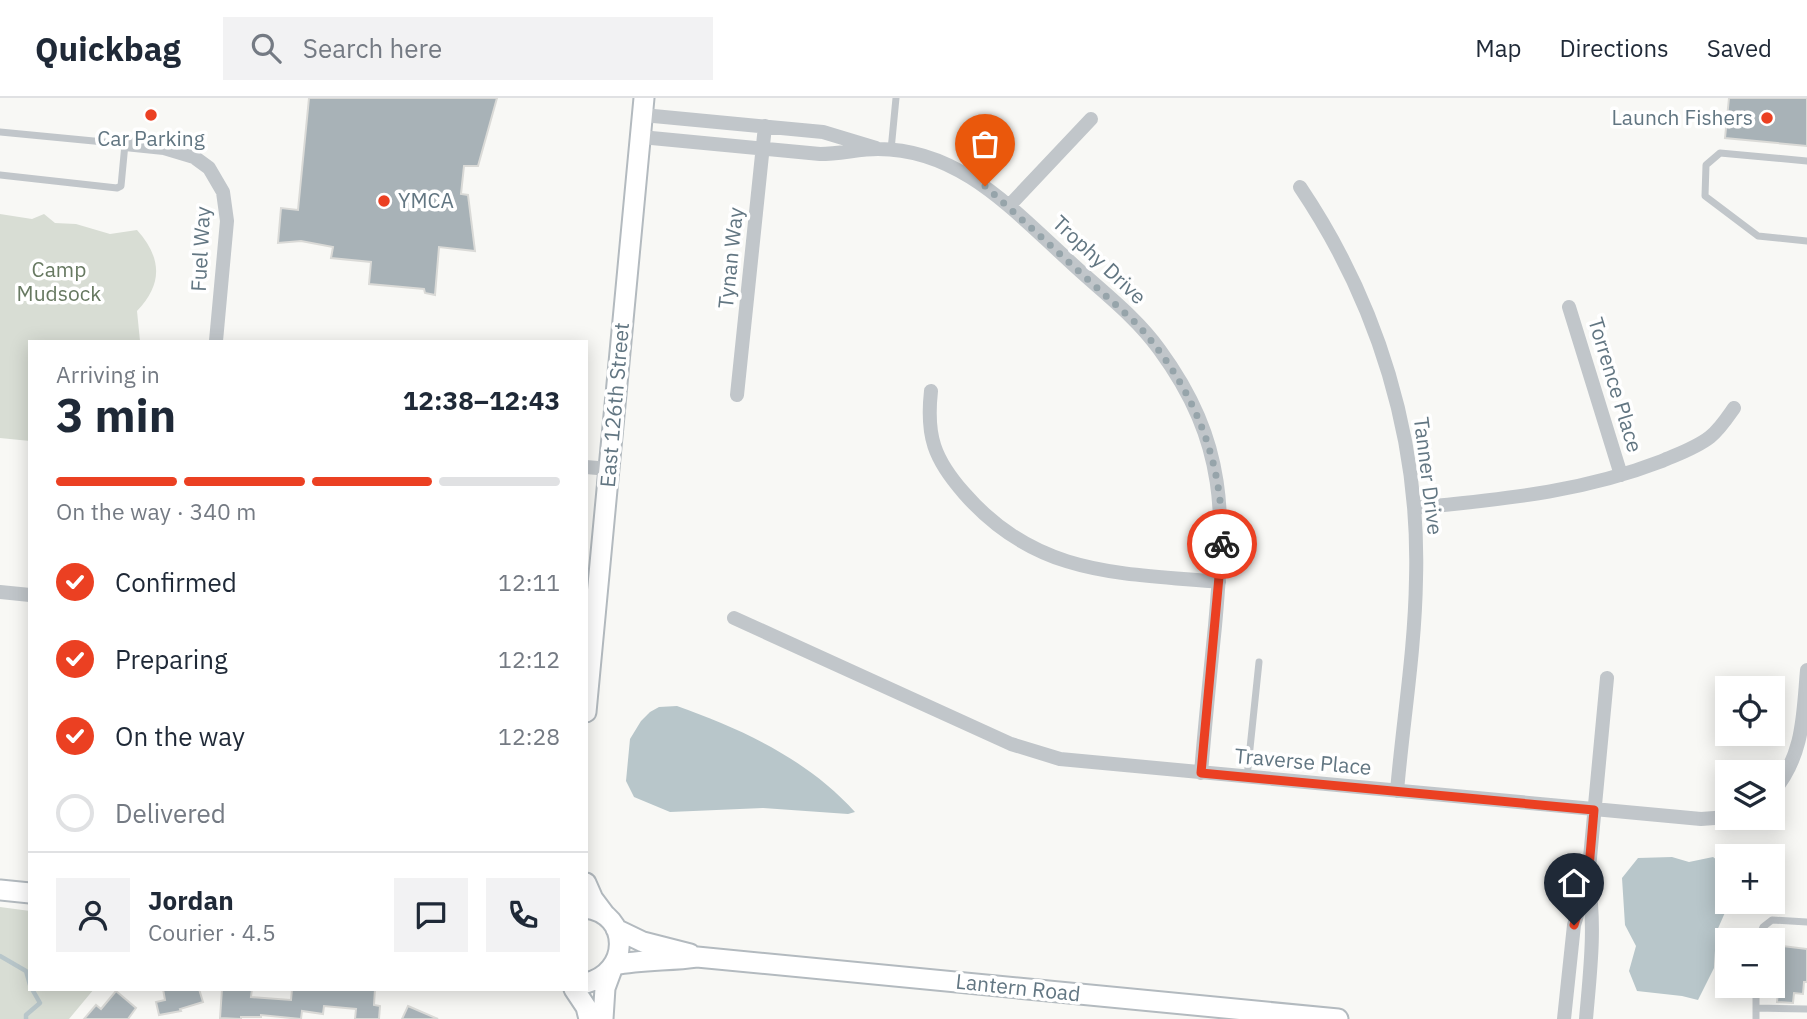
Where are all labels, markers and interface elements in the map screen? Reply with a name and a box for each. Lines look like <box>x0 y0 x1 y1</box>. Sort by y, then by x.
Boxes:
search box <box>223 17 713 80</box>
text: Quickbag <box>35 27 181 70</box>
icon: search <box>247 29 285 67</box>
text: Search here <box>303 31 442 65</box>
text: Map <box>1475 32 1521 64</box>
text: Directions <box>1559 32 1669 64</box>
text: Saved <box>1707 32 1772 64</box>
place label: Launch Fishers <box>1611 103 1753 131</box>
marker: Car Parking <box>143 107 159 123</box>
marker: Launch Fishers <box>1759 110 1775 126</box>
pin <box>955 114 1015 186</box>
place label: Car Parking <box>97 124 205 152</box>
icon: bag <box>966 125 1004 163</box>
place label: YMCA <box>398 186 454 214</box>
marker: YMCA <box>376 193 392 209</box>
street label: Fuel Way <box>184 205 216 292</box>
street label: Tynan Way <box>711 205 749 310</box>
street label: Trophy Drive <box>1047 209 1153 310</box>
park label: Camp Mudsock <box>17 255 101 307</box>
street label: Torrence Place <box>1582 314 1650 456</box>
street label: East 126th Street <box>593 321 635 489</box>
text: Arriving in <box>56 359 160 389</box>
text: 12:38–12:43 <box>403 383 560 417</box>
text: 3 min <box>56 385 176 445</box>
street label: Tanner Drive <box>1408 415 1450 536</box>
text: On the way · 340 m <box>56 496 256 526</box>
courier <box>1187 509 1257 579</box>
icon: bike <box>1203 525 1241 563</box>
icon: check <box>56 563 94 601</box>
text: Confirmed <box>115 565 237 599</box>
text: 12:11 <box>498 567 560 597</box>
icon: check <box>56 640 94 678</box>
text: Preparing <box>115 642 228 676</box>
text: 12:12 <box>498 644 560 674</box>
map controls <box>1715 676 1785 998</box>
button: locate <box>1715 676 1785 746</box>
icon: check <box>56 717 94 755</box>
text: On the way <box>115 719 245 753</box>
text: 12:28 <box>498 721 560 751</box>
street label: Traverse Place <box>1233 741 1373 781</box>
button: layers <box>1715 760 1785 830</box>
text: Delivered <box>115 796 226 830</box>
button: + <box>1715 844 1785 914</box>
pin <box>1544 853 1604 925</box>
icon: home <box>1555 864 1593 902</box>
button: person <box>56 878 130 952</box>
button: chat <box>394 878 468 952</box>
button: phone <box>486 878 560 952</box>
text: Jordan <box>148 883 234 917</box>
text: Courier · 4.5 <box>148 917 276 947</box>
button: − <box>1715 928 1785 998</box>
street label: Lantern Road <box>954 967 1082 1007</box>

